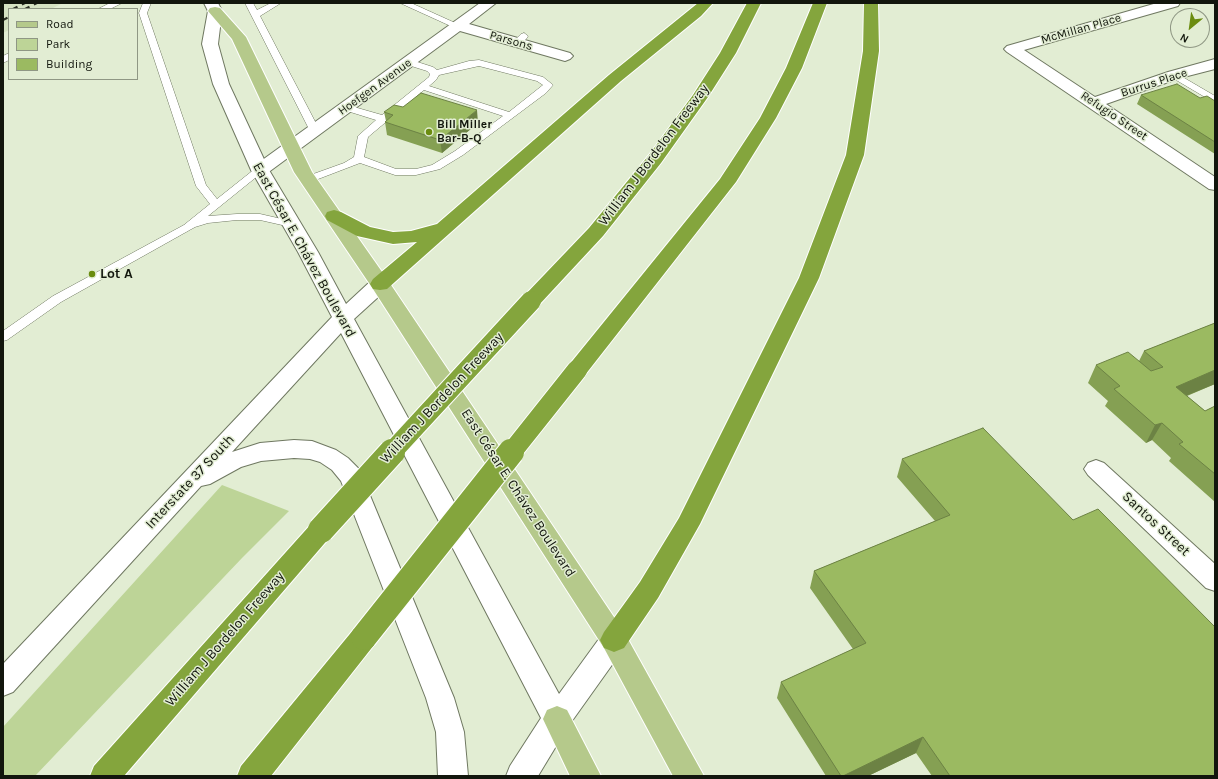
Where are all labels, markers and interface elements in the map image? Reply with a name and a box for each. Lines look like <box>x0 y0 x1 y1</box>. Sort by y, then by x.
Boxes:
legend <box>8 8 138 80</box>
north arrow <box>1170 8 1210 48</box>
street label: McMillan Place <box>1039 11 1123 47</box>
text: Road <box>46 17 74 31</box>
street label: Parsons <box>488 28 534 54</box>
text: N <box>1178 30 1191 46</box>
text: Park <box>46 37 70 51</box>
street label: Hoefgen Avenue <box>336 56 414 118</box>
text: Building <box>46 57 92 71</box>
street label: Burrus Place <box>1119 66 1189 100</box>
street label: William J Bordelon Freeway <box>595 81 713 229</box>
street label: Refugio Street <box>1078 88 1150 144</box>
place label: Bill Miller Bar-B-Q <box>437 118 492 146</box>
marker: Bill Miller Bar-B-Q <box>424 127 434 137</box>
street label: East César E. Chávez Boulevard <box>249 160 359 340</box>
place label: Lot A <box>100 266 133 282</box>
marker: Lot A <box>87 269 97 279</box>
street label: William J Bordelon Freeway <box>377 329 507 467</box>
street label: East César E. Chávez Boulevard <box>457 406 579 580</box>
street label: Interstate 37 South <box>142 431 238 533</box>
street label: Santos Street <box>1119 488 1193 560</box>
street label: William J Bordelon Freeway <box>162 568 288 710</box>

